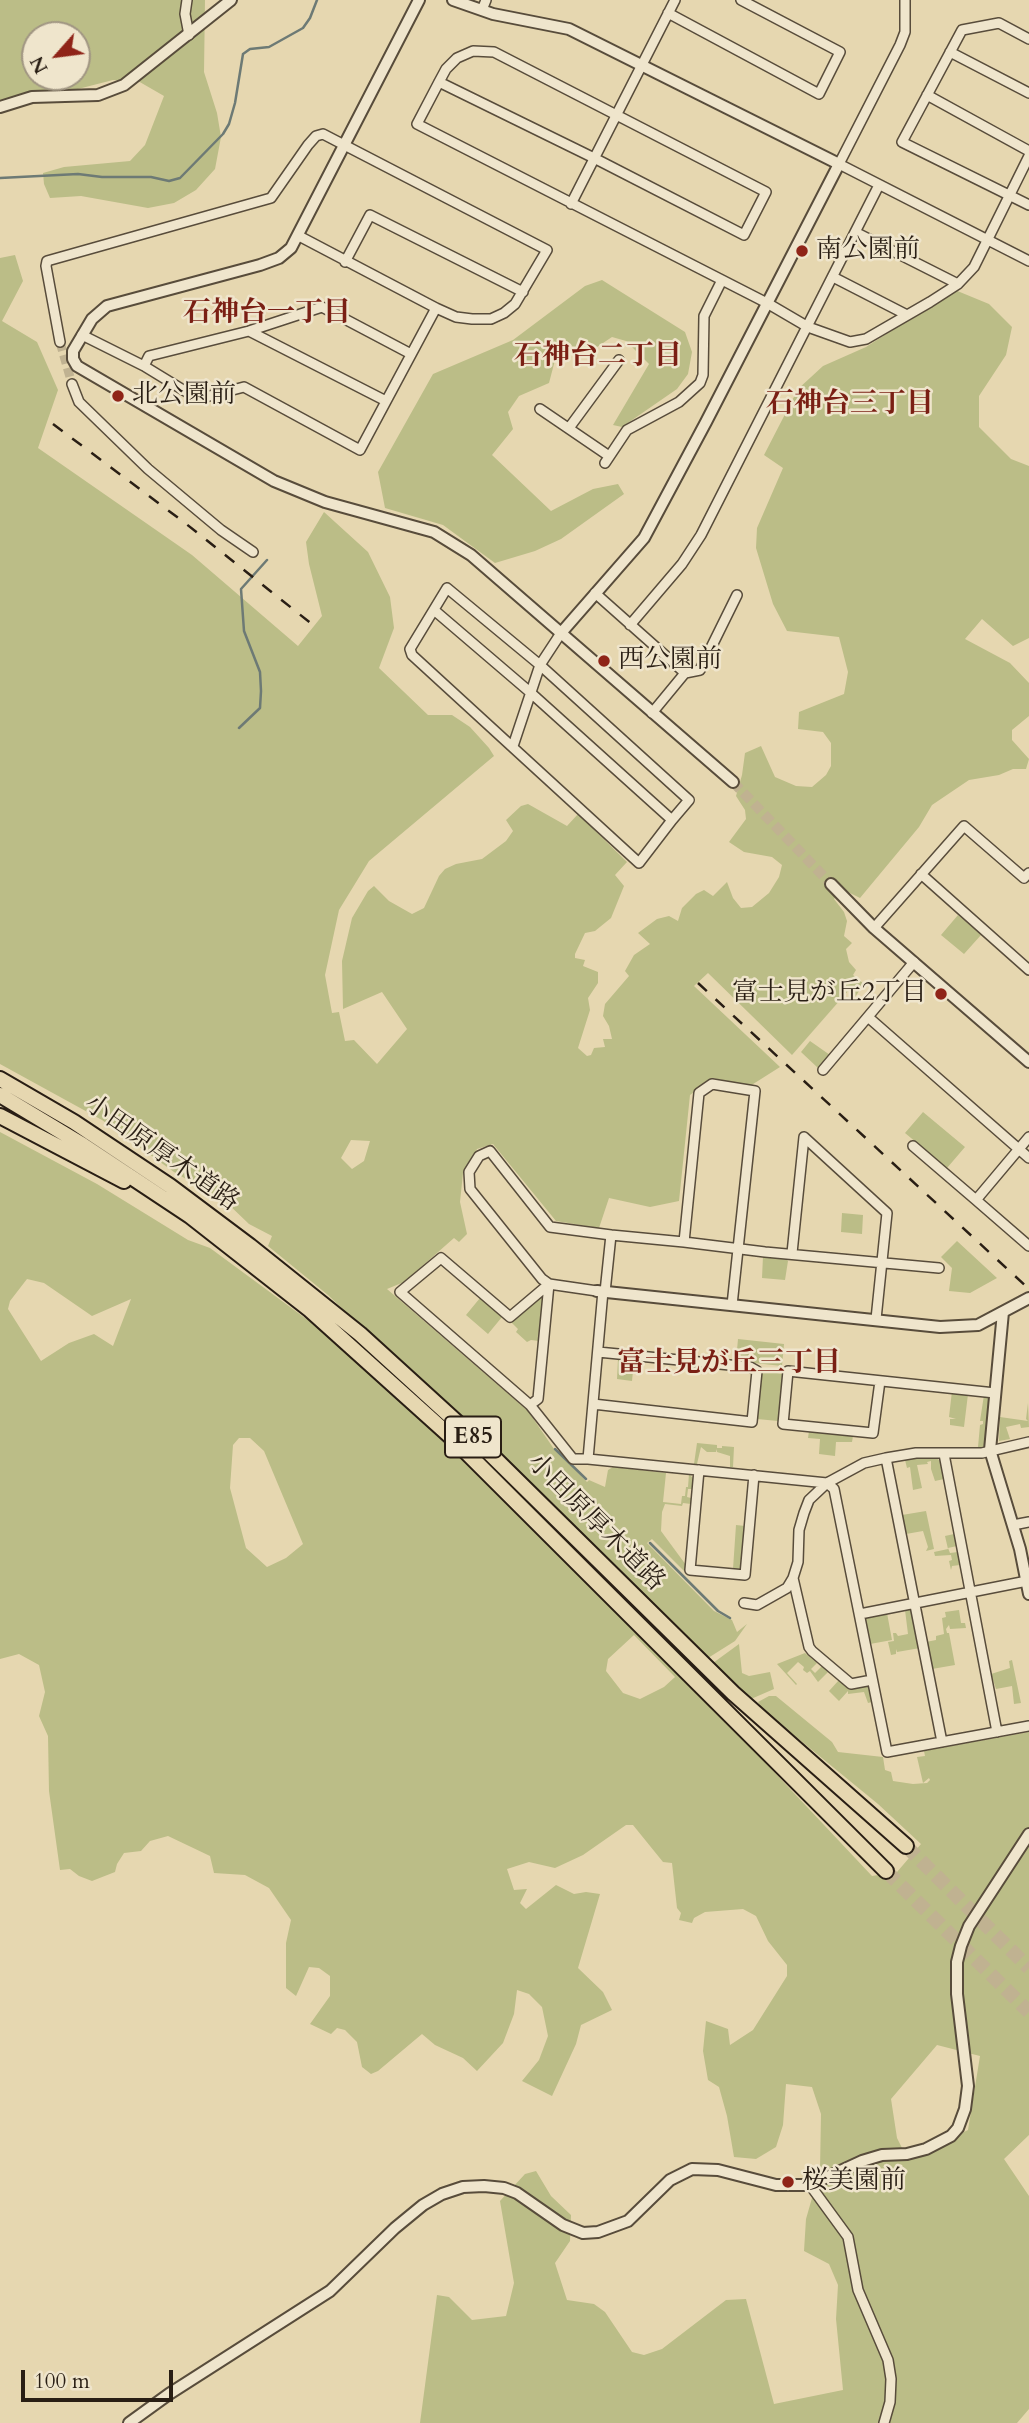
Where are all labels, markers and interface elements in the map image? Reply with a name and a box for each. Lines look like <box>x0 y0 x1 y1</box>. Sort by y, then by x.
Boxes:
north arrow <box>21 21 91 91</box>
text: N <box>24 52 55 78</box>
place label: 南公園前 <box>816 235 920 267</box>
marker: 南公園前 <box>794 243 810 259</box>
district label: 石神台一丁目 <box>183 298 351 332</box>
district label: 石神台二丁目 <box>514 341 682 375</box>
place label: 北公園前 <box>132 380 236 412</box>
marker: 北公園前 <box>110 388 126 404</box>
district label: 石神台三丁目 <box>766 389 934 423</box>
place label: 西公園前 <box>618 645 722 677</box>
marker: 西公園前 <box>596 653 612 669</box>
place label: 富士見が丘2丁目 <box>732 978 927 1010</box>
marker: 富士見が丘2丁目 <box>933 986 949 1002</box>
street label: 小田原厚木道路 <box>78 1089 244 1219</box>
district label: 富士見が丘三丁目 <box>617 1348 841 1382</box>
road number: E85 <box>445 1416 501 1457</box>
street label: 小田原厚木道路 <box>520 1448 670 1598</box>
place label: 桜美園前 <box>802 2166 906 2198</box>
marker: 桜美園前 <box>780 2174 796 2190</box>
scale bar <box>24 2356 177 2400</box>
text: 100 m <box>34 2367 90 2396</box>

